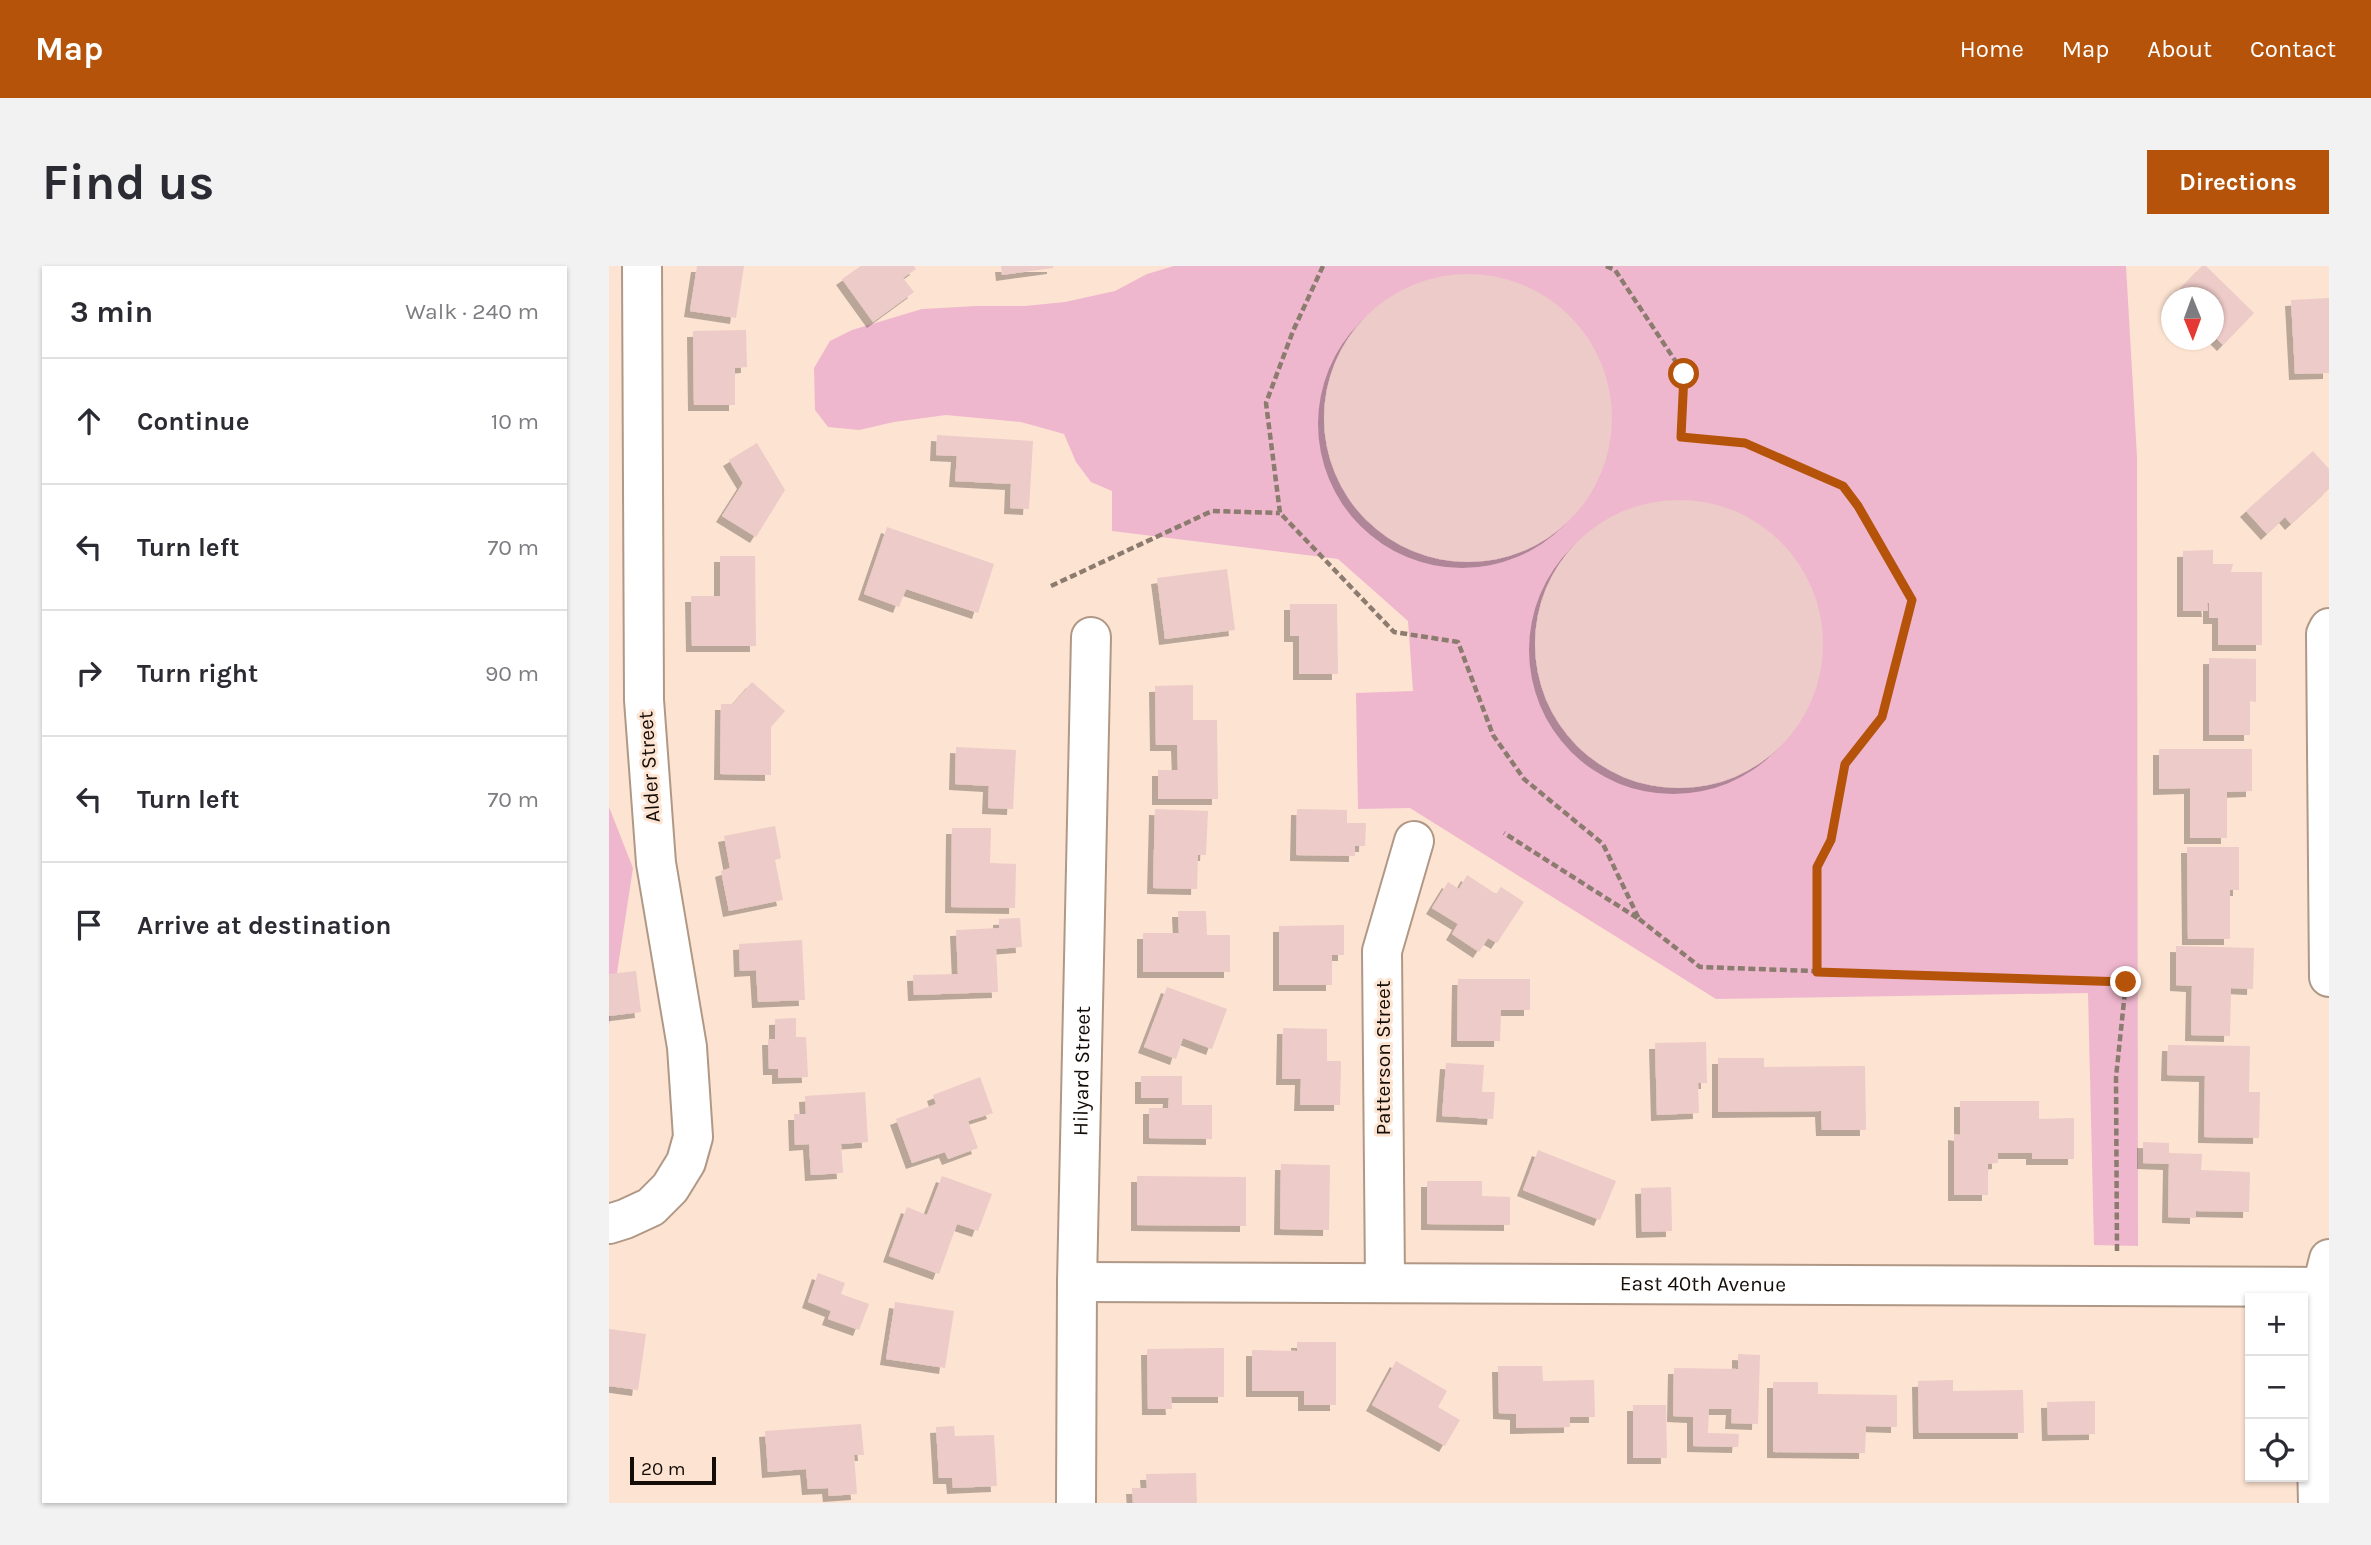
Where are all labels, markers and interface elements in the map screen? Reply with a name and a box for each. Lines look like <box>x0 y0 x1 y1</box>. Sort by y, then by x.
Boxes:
text: Map <box>35 30 103 68</box>
text: Home <box>1960 35 2024 63</box>
text: Map <box>2062 35 2109 63</box>
text: About <box>2147 35 2212 63</box>
text: Contact <box>2250 35 2336 63</box>
button: Directions <box>2147 150 2329 214</box>
text: Find us <box>42 154 214 211</box>
north arrow <box>2161 287 2224 350</box>
text: 3 min <box>70 294 153 330</box>
text: Walk · 240 m <box>405 298 539 325</box>
route start <box>1668 358 1699 389</box>
icon: ahead <box>70 402 108 440</box>
text: Continue <box>137 406 249 437</box>
text: 10 m <box>491 408 539 435</box>
icon: left <box>70 528 108 566</box>
text: Turn left <box>137 532 239 563</box>
text: 70 m <box>488 534 539 561</box>
icon: right <box>70 654 108 692</box>
text: Turn right <box>137 658 258 689</box>
text: 90 m <box>485 660 539 687</box>
street label: Alder Street <box>633 711 665 823</box>
icon: left <box>70 780 108 818</box>
text: Turn left <box>137 784 239 815</box>
text: 70 m <box>488 786 539 813</box>
icon: arrive <box>70 906 108 944</box>
text: Arrive at destination <box>137 910 391 941</box>
route end <box>2110 966 2141 997</box>
street label: Patterson Street <box>1371 980 1395 1136</box>
street label: Hilyard Street <box>1068 1006 1095 1136</box>
street label: East 40th Avenue <box>1620 1271 1786 1296</box>
map controls <box>2245 1293 2308 1482</box>
button: + <box>2245 1293 2308 1356</box>
button: − <box>2245 1356 2308 1419</box>
button: locate <box>2245 1419 2308 1482</box>
scale bar <box>630 1454 716 1486</box>
text: 20 m <box>641 1458 686 1480</box>

